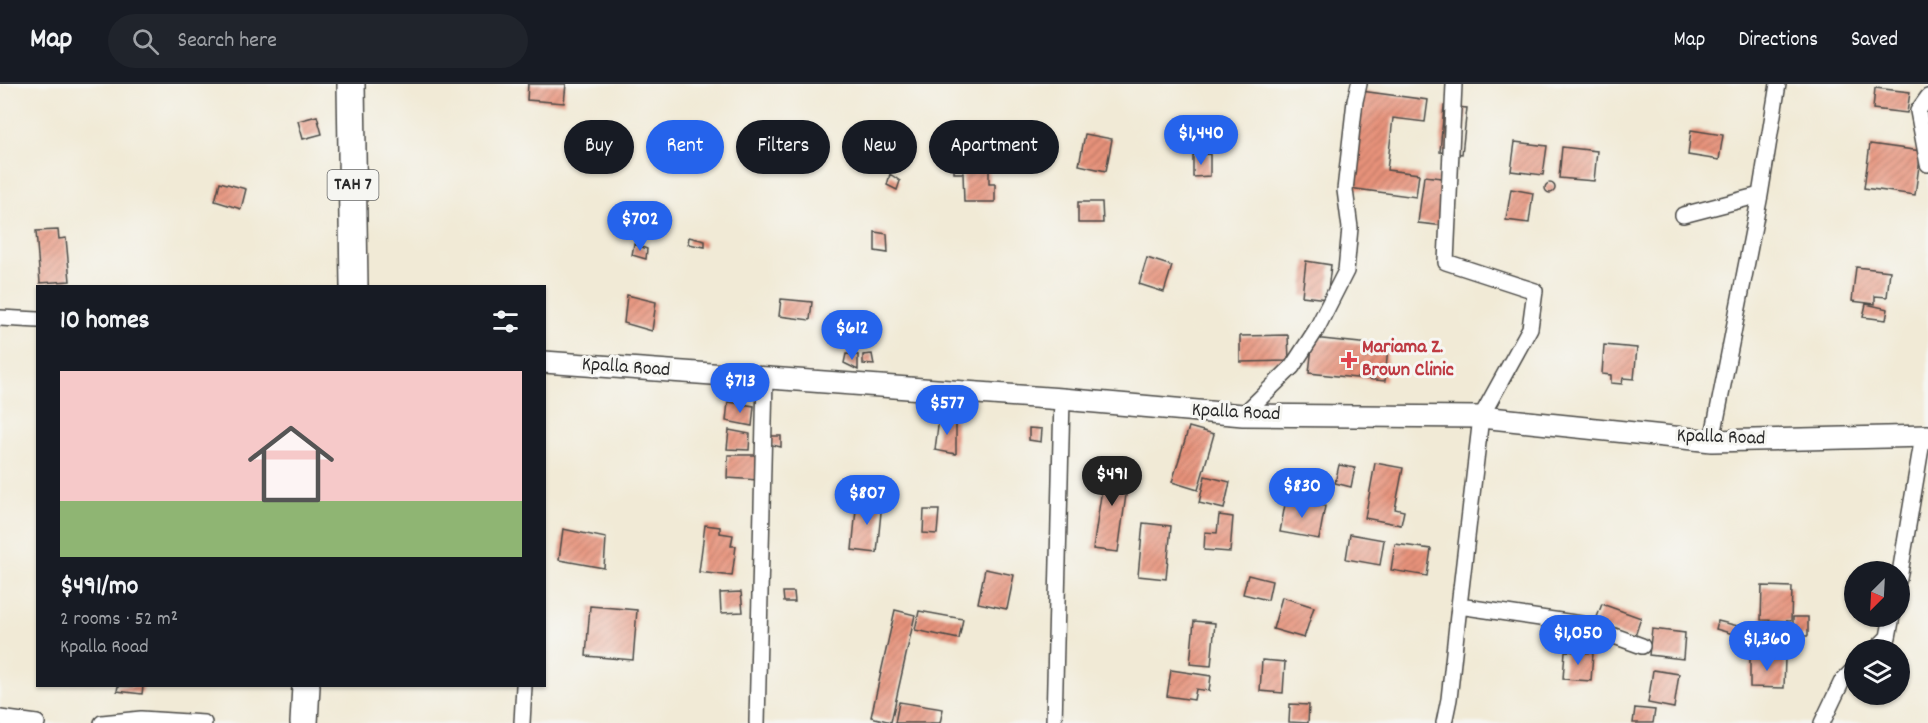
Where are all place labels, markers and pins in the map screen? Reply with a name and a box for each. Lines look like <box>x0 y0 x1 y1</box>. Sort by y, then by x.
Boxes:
pin: $1,440 <box>1152 115 1250 166</box>
pin: $702 <box>604 201 676 252</box>
pin: $612 <box>816 310 888 361</box>
place label: Mariama Z. Brown Clinic <box>1362 334 1454 385</box>
marker: Mariama Z. Brown Clinic <box>1340 351 1358 369</box>
pin: $713 <box>704 363 776 414</box>
pin: $577 <box>911 385 983 436</box>
pin: $491 <box>1076 456 1148 507</box>
pin: $830 <box>1266 468 1338 519</box>
pin: $807 <box>831 475 903 526</box>
pin: $1,050 <box>1529 615 1627 666</box>
pin: $1,360 <box>1718 621 1816 672</box>

